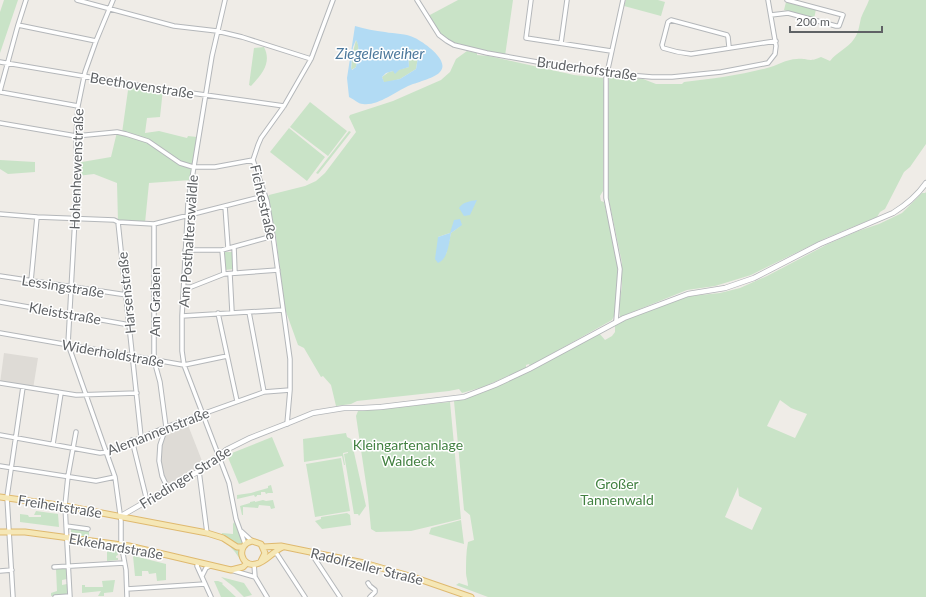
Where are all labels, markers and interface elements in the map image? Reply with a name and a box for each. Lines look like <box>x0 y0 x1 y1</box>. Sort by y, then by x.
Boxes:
scale bar <box>790 8 882 34</box>
text: 200 m <box>796 14 830 29</box>
water label: Ziegeleiweiher <box>335 44 425 62</box>
street label: Bruderhofstraße <box>536 53 638 83</box>
street label: Beethovenstraße <box>89 68 195 102</box>
street label: Hohenhewenstraße <box>65 108 87 230</box>
street label: Fichtestraße <box>247 163 281 241</box>
street label: Am Posthalterswäldle <box>175 174 201 308</box>
street label: Harsenstraße <box>113 251 139 335</box>
street label: Am Graben <box>146 267 163 337</box>
street label: Lessingstraße <box>21 271 105 301</box>
street label: Kleiststraße <box>28 298 102 328</box>
street label: Widerholdstraße <box>61 336 165 370</box>
street label: Alemannenstraße <box>105 404 211 458</box>
park label: Kleingartenanlage Waldeck <box>353 436 463 469</box>
street label: Friedinger Straße <box>136 442 234 512</box>
park label: Großer Tannenwald <box>580 475 654 508</box>
street label: Freiheitstraße <box>17 491 103 521</box>
street label: Ekkehardstraße <box>68 529 164 563</box>
street label: Radolfzeller Straße <box>309 544 425 588</box>

